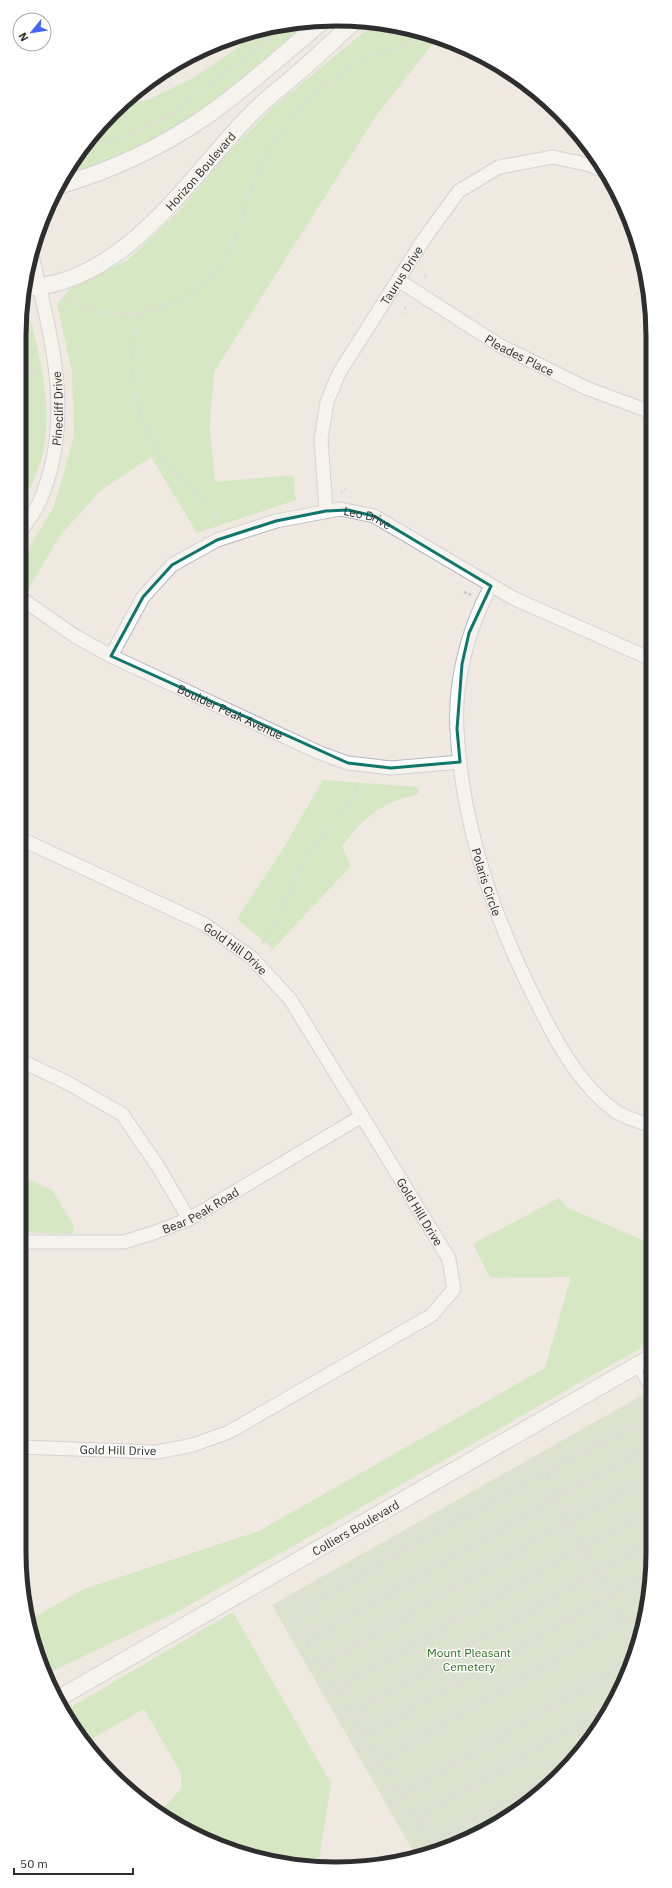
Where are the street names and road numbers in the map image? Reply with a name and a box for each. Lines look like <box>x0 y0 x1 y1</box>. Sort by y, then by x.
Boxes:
street label: Horizon Boulevard <box>162 129 238 213</box>
street label: Taurus Drive <box>377 242 426 307</box>
street label: Pleades Place <box>483 331 557 379</box>
street label: Pinecliff Drive <box>48 370 66 447</box>
street label: Leo Drive <box>343 502 395 533</box>
street label: Boulder Peak Avenue <box>175 680 286 743</box>
street label: Polaris Circle <box>469 846 505 918</box>
street label: Gold Hill Drive <box>201 919 271 978</box>
street label: Gold Hill Drive <box>394 1175 447 1249</box>
street label: Bear Peak Road <box>160 1184 241 1236</box>
street label: Gold Hill Drive <box>79 1442 157 1458</box>
street label: Colliers Boulevard <box>309 1496 402 1558</box>

